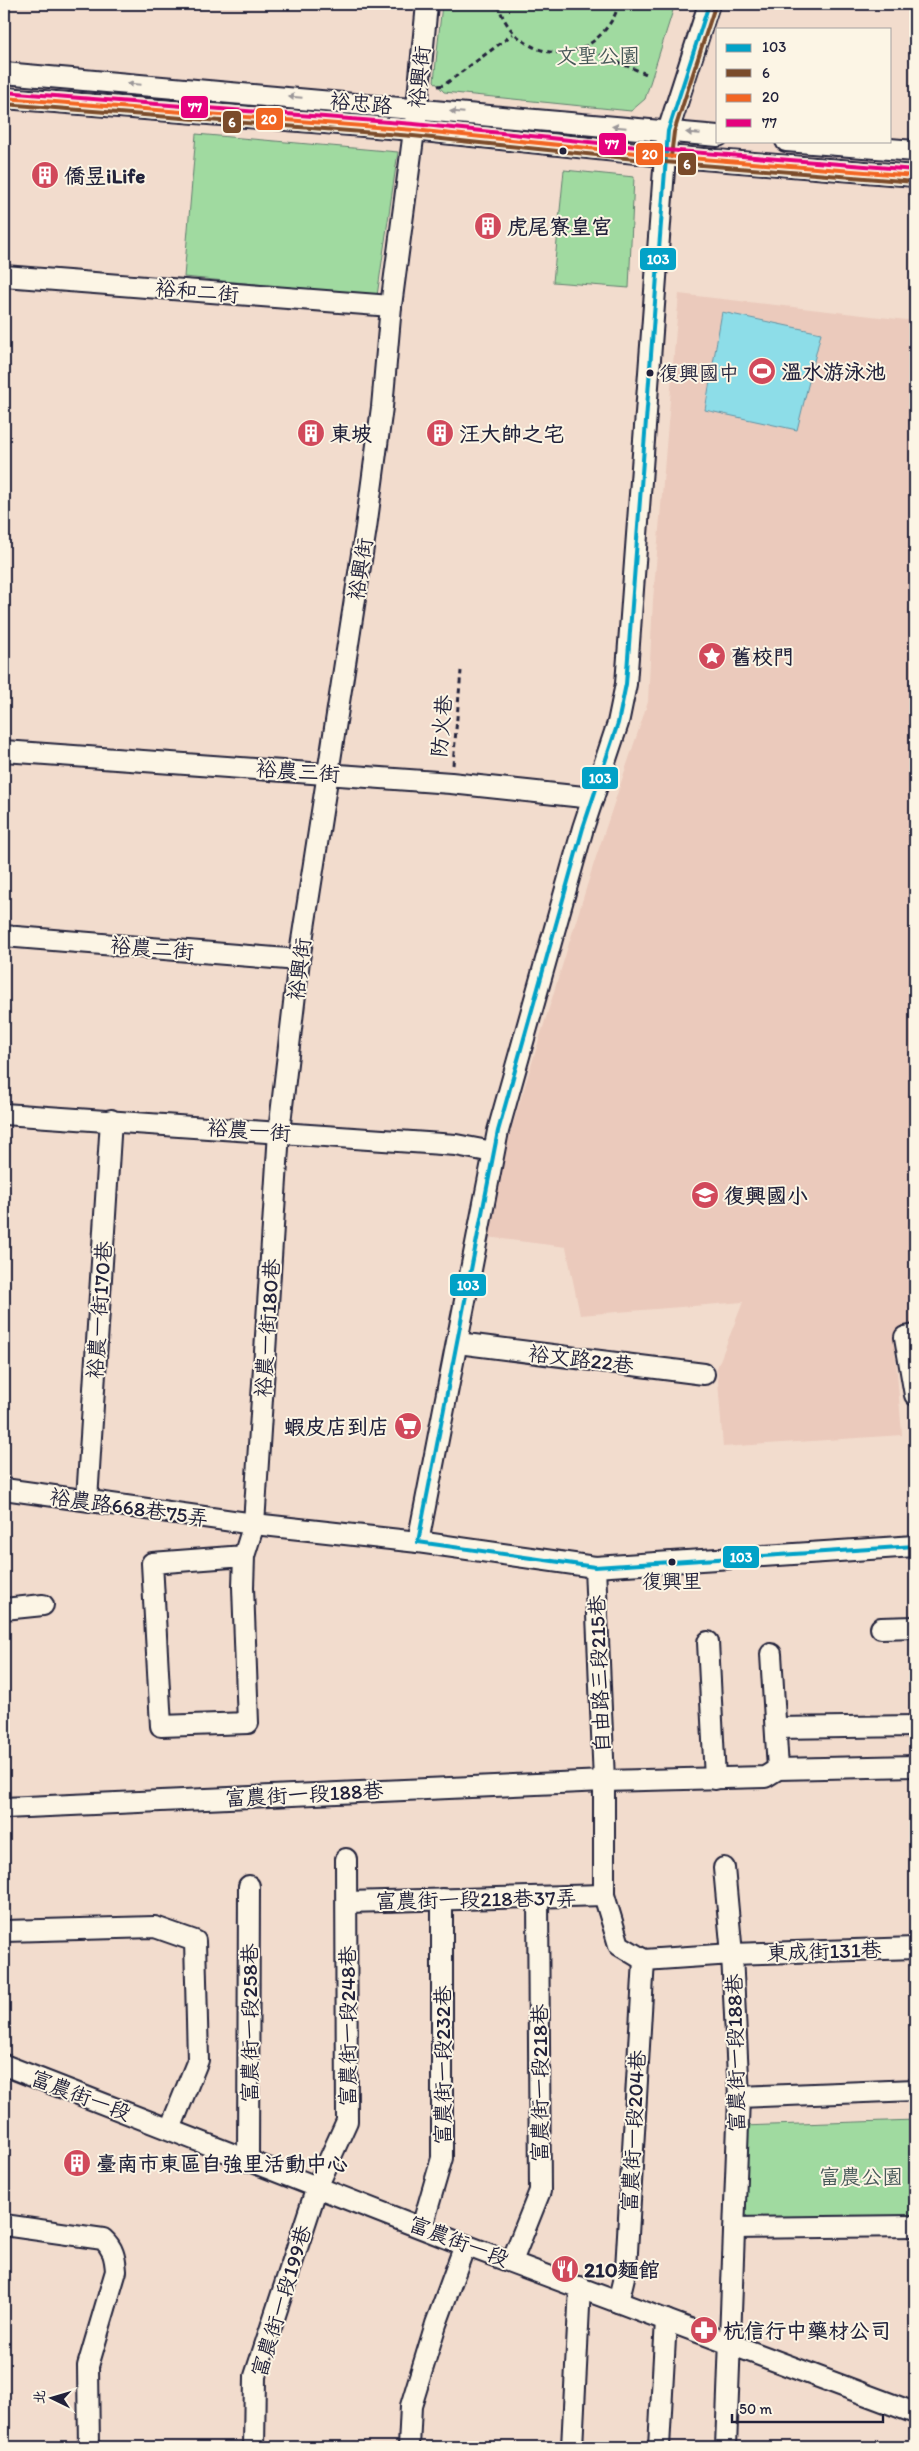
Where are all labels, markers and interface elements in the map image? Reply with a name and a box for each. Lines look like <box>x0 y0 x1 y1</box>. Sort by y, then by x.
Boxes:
legend <box>716 28 892 142</box>
text: 103 <box>762 38 786 56</box>
park label: 文聖公園 <box>556 43 640 68</box>
street label: 裕興街 <box>403 44 435 110</box>
text: 6 <box>762 64 770 82</box>
one-way arrow <box>125 80 141 88</box>
street label: 裕忠路 <box>329 88 393 118</box>
text: 20 <box>762 88 779 106</box>
one-way arrow <box>287 93 303 101</box>
line badge: 77 <box>180 95 209 119</box>
text: 77 <box>187 99 202 116</box>
line badge: 20 <box>255 107 284 131</box>
one-way arrow <box>449 107 465 115</box>
line badge: 6 <box>222 110 242 134</box>
text: 20 <box>261 111 277 128</box>
text: 6 <box>228 114 236 131</box>
text: 77 <box>762 114 777 132</box>
one-way arrow <box>611 122 627 130</box>
one-way arrow <box>684 129 700 137</box>
line badge: 77 <box>598 132 627 156</box>
text: 77 <box>604 136 619 153</box>
line badge: 20 <box>635 142 664 166</box>
unlabelled marker <box>558 146 568 156</box>
text: 20 <box>642 146 658 163</box>
line badge: 6 <box>677 152 697 176</box>
text: 6 <box>683 156 691 173</box>
building icon: 僑昱iLife <box>30 160 60 190</box>
place label: 僑昱iLife <box>64 163 145 188</box>
building icon: 虎尾寮皇宮 <box>473 211 503 241</box>
place label: 虎尾寮皇宮 <box>507 214 612 239</box>
line badge: 103 <box>639 247 677 271</box>
text: 103 <box>647 251 670 268</box>
street label: 裕和二街 <box>154 275 240 307</box>
sports icon: 溫水游泳池 <box>747 356 777 386</box>
place label: 溫水游泳池 <box>781 359 886 384</box>
place label: 復興國中 <box>659 361 739 385</box>
marker: 復興國中 <box>645 368 655 378</box>
building icon: 東坡 <box>296 418 326 448</box>
building icon: 汪大帥之宅 <box>425 418 455 448</box>
place label: 東坡 <box>330 421 372 446</box>
place label: 汪大帥之宅 <box>459 421 564 446</box>
street label: 裕興街 <box>343 536 377 602</box>
place icon: 舊校門 <box>697 641 727 671</box>
place label: 舊校門 <box>731 644 794 669</box>
street label: 防火巷 <box>426 694 456 758</box>
street label: 裕農三街 <box>255 756 341 786</box>
line badge: 103 <box>581 766 619 790</box>
text: 103 <box>589 770 612 787</box>
street label: 裕農二街 <box>109 932 195 964</box>
street label: 裕興街 <box>283 936 315 1002</box>
street label: 裕農一街 <box>206 1115 292 1145</box>
school or university icon: 復興國小 <box>690 1180 720 1210</box>
place label: 復興國小 <box>724 1183 808 1208</box>
street label: 裕農一街170巷 <box>82 1240 116 1380</box>
street label: 裕農一街180巷 <box>250 1258 284 1398</box>
line badge: 103 <box>449 1273 487 1297</box>
text: 103 <box>457 1277 480 1294</box>
street label: 裕文路22巷 <box>527 1340 635 1378</box>
supermarket icon: 蝦皮店到店 <box>393 1411 423 1441</box>
place label: 蝦皮店到店 <box>284 1414 389 1439</box>
street label: 裕農路668巷75弄 <box>48 1483 210 1531</box>
line badge: 103 <box>722 1545 760 1569</box>
text: 103 <box>730 1549 753 1566</box>
marker: 復興里 <box>667 1557 677 1567</box>
place label: 復興里 <box>642 1569 702 1593</box>
street label: 自由路三段215巷 <box>584 1595 614 1753</box>
street label: 富農街一段188巷 <box>224 1777 384 1811</box>
street label: 富農街一段218巷37弄 <box>375 1885 577 1913</box>
street label: 東成街131巷 <box>766 1937 882 1965</box>
street label: 富農街一段258巷 <box>237 1943 262 2103</box>
street label: 富農街一段248巷 <box>335 1945 360 2107</box>
street label: 富農街一段188巷 <box>721 1973 749 2133</box>
street label: 富農街一段232巷 <box>430 1985 455 2145</box>
street label: 富農街一段218巷 <box>527 2004 552 2162</box>
street label: 富農街一段204巷 <box>616 2049 650 2213</box>
street label: 富農街一段 <box>28 2065 134 2125</box>
building icon: 臺南市東區自強里活動中心 <box>62 2148 92 2178</box>
place label: 臺南市東區自強里活動中心 <box>96 2151 348 2176</box>
park label: 富農公園 <box>819 2164 903 2189</box>
street label: 富農街一段 <box>406 2211 512 2271</box>
street label: 富農街一段199巷 <box>246 2222 316 2380</box>
restaurant icon: 210麵館 <box>550 2254 580 2284</box>
place label: 210麵館 <box>584 2257 660 2282</box>
pharmacy icon: 杭信行中藥材公司 <box>689 2315 719 2345</box>
place label: 杭信行中藥材公司 <box>723 2318 891 2343</box>
north arrow <box>28 2374 78 2424</box>
text: 北 <box>30 2389 49 2405</box>
scale bar <box>732 2391 883 2423</box>
text: 50 m <box>739 2400 772 2418</box>

